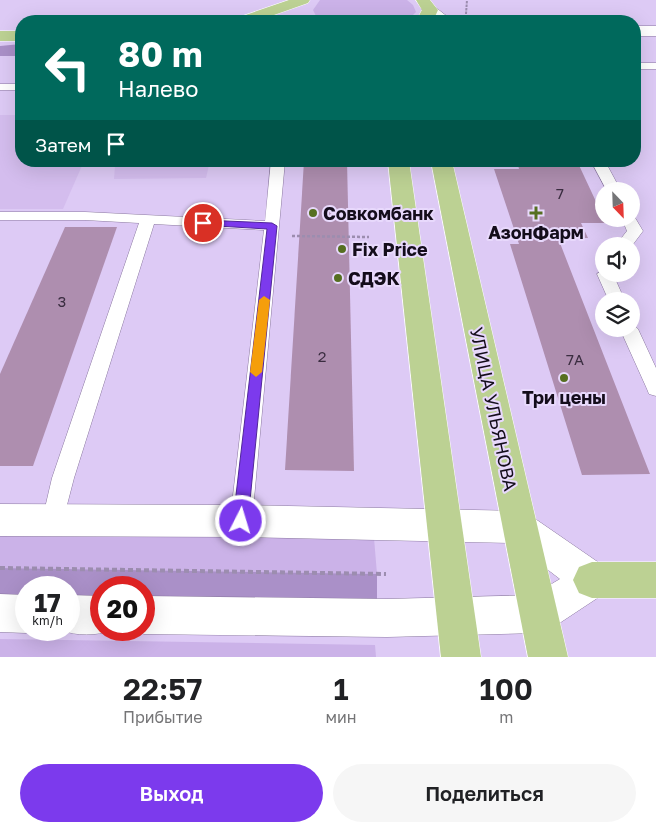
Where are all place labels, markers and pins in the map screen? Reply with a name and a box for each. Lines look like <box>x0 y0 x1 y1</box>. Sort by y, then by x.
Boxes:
pin <box>182 202 224 244</box>
place label: Совкомбанк <box>323 202 434 224</box>
marker: Совкомбанк <box>307 207 319 219</box>
marker: АзонФарм <box>530 207 542 219</box>
place label: АзонФарм <box>488 221 584 243</box>
place label: Fix Price <box>352 238 428 260</box>
marker: Fix Price <box>336 243 348 255</box>
place label: СДЭК <box>348 267 400 289</box>
marker: СДЭК <box>332 272 344 284</box>
marker: Три цены <box>558 372 570 384</box>
place label: Три цены <box>522 386 606 408</box>

